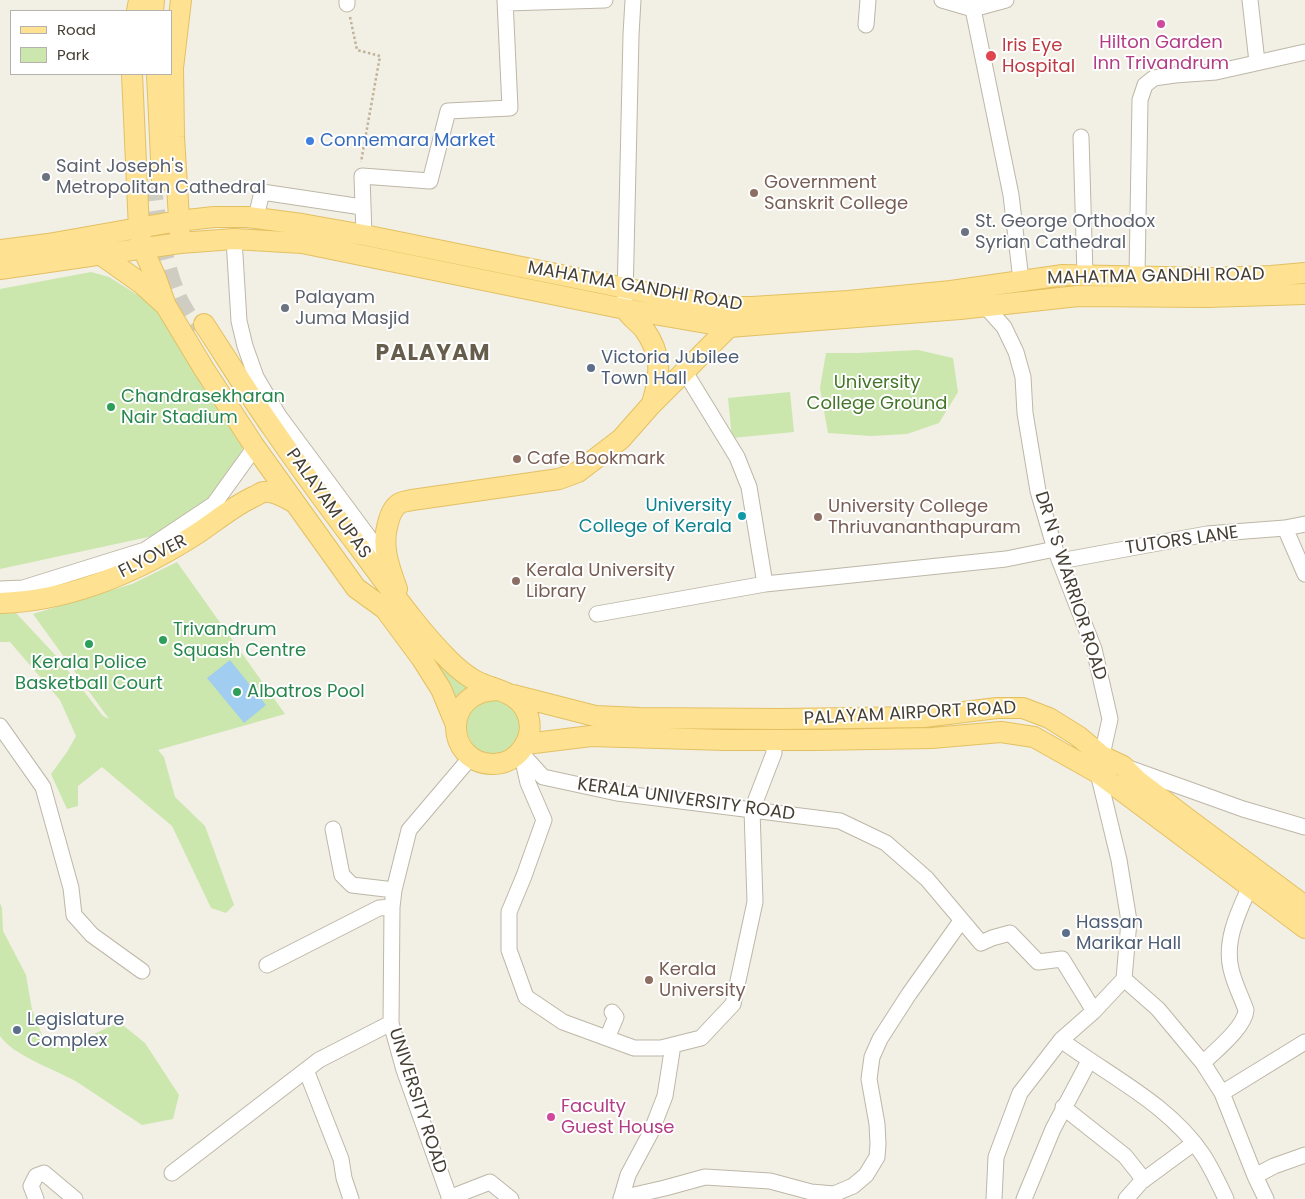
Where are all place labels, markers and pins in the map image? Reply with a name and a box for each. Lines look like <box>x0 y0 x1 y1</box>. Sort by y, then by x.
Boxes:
marker: Hilton Garden Inn Trivandrum <box>1155 18 1167 30</box>
place label: Hilton Garden Inn Trivandrum <box>1093 32 1229 74</box>
place label: Iris Eye Hospital <box>1002 35 1075 78</box>
marker: Iris Eye Hospital <box>984 49 998 63</box>
place label: Connemara Market <box>320 130 495 152</box>
marker: Connemara Market <box>304 135 316 147</box>
place label: Saint Joseph's Metropolitan Cathedral <box>56 156 266 198</box>
marker: Saint Joseph's Metropolitan Cathedral <box>40 171 52 183</box>
place label: Government Sanskrit College <box>764 172 908 214</box>
marker: Government Sanskrit College <box>748 187 760 199</box>
place label: St. George Orthodox Syrian Cathedral <box>975 211 1155 253</box>
marker: St. George Orthodox Syrian Cathedral <box>959 226 971 238</box>
place label: Palayam Juma Masjid <box>295 287 410 330</box>
marker: Palayam Juma Masjid <box>279 302 291 314</box>
place label: Victoria Jubilee Town Hall <box>601 347 739 389</box>
marker: Victoria Jubilee Town Hall <box>585 362 597 374</box>
place label: Chandrasekharan Nair Stadium <box>121 386 285 428</box>
marker: Chandrasekharan Nair Stadium <box>105 401 117 413</box>
place label: Cafe Bookmark <box>527 448 665 470</box>
marker: Cafe Bookmark <box>511 453 523 465</box>
place label: University College of Kerala <box>579 495 732 538</box>
place label: University College Thriuvananthapuram <box>828 496 1021 538</box>
marker: University College of Kerala <box>736 510 748 522</box>
marker: University College Thriuvananthapuram <box>812 511 824 523</box>
place label: Kerala University Library <box>526 560 675 602</box>
marker: Kerala University Library <box>510 575 522 587</box>
place label: Trivandrum Squash Centre <box>173 619 306 662</box>
marker: Trivandrum Squash Centre <box>157 634 169 646</box>
marker: Kerala Police Basketball Court <box>83 638 95 650</box>
place label: Kerala Police Basketball Court <box>15 652 163 694</box>
place label: Albatros Pool <box>247 681 365 703</box>
marker: Albatros Pool <box>231 686 243 698</box>
place label: Hassan Marikar Hall <box>1076 912 1181 954</box>
marker: Hassan Marikar Hall <box>1060 927 1072 939</box>
place label: Kerala University <box>659 959 746 1002</box>
marker: Kerala University <box>643 974 655 986</box>
place label: Legislature Complex <box>27 1009 124 1052</box>
marker: Legislature Complex <box>11 1024 23 1036</box>
place label: Faculty Guest House <box>561 1096 674 1138</box>
marker: Faculty Guest House <box>545 1111 557 1123</box>

